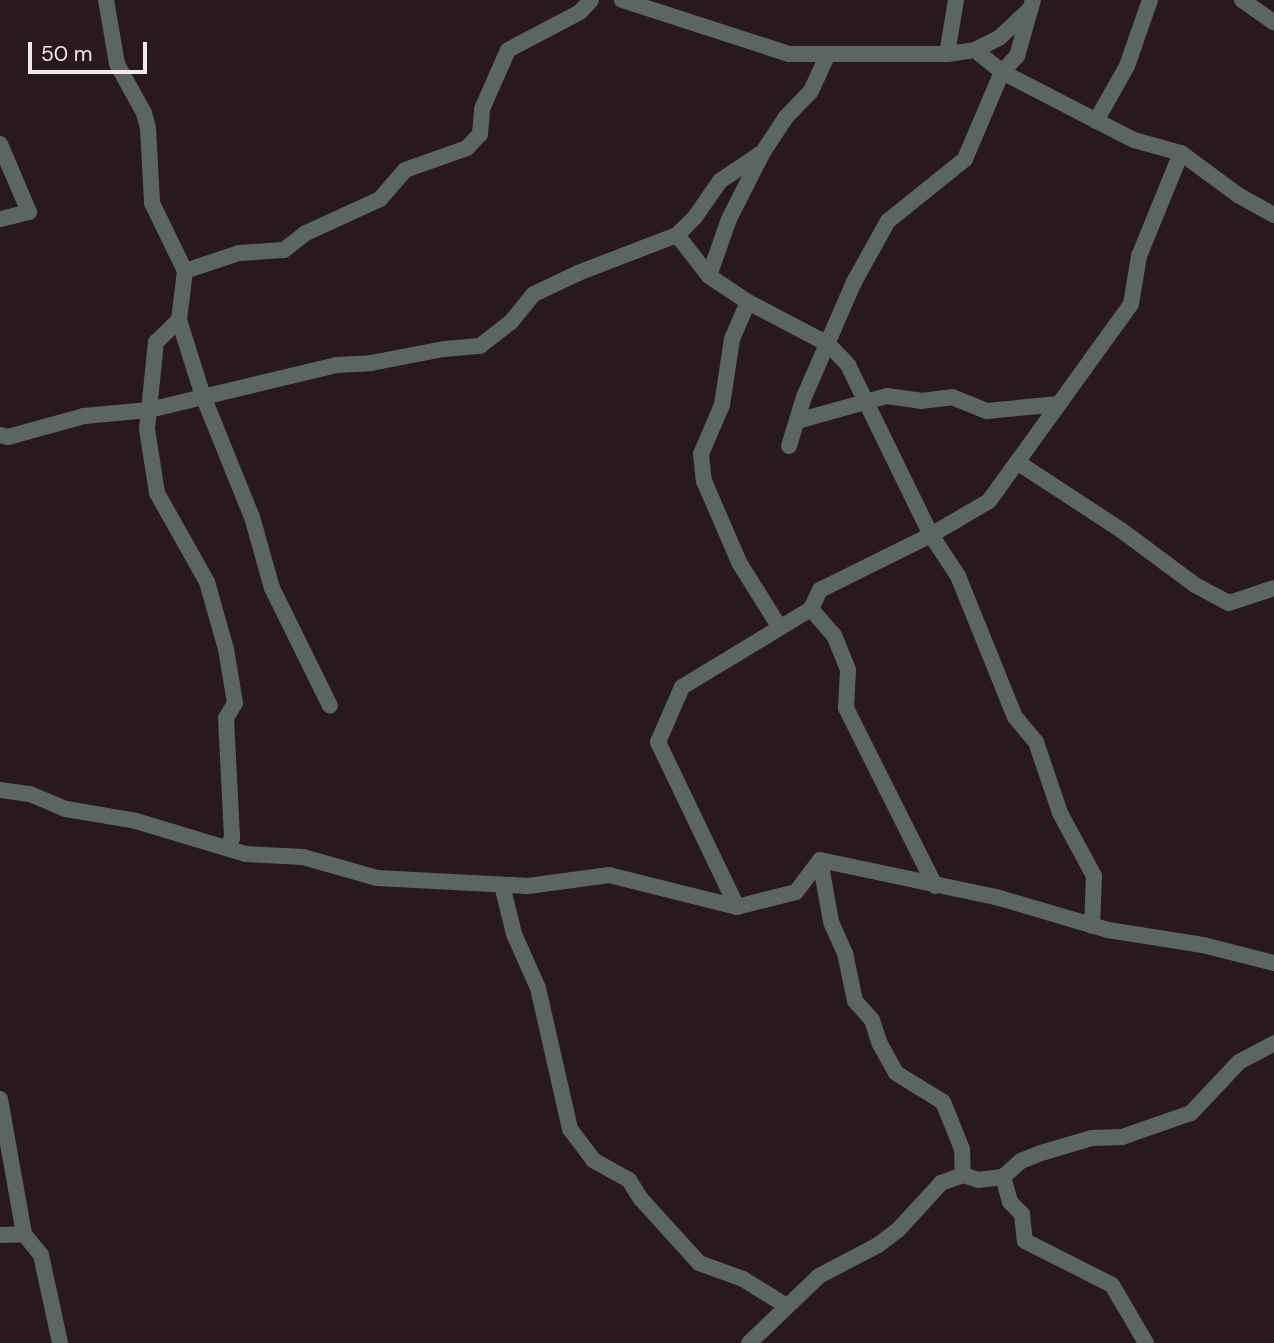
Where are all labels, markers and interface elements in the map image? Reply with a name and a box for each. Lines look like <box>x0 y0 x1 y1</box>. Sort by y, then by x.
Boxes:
scale bar <box>32 28 150 72</box>
text: 50 m <box>41 40 92 68</box>

